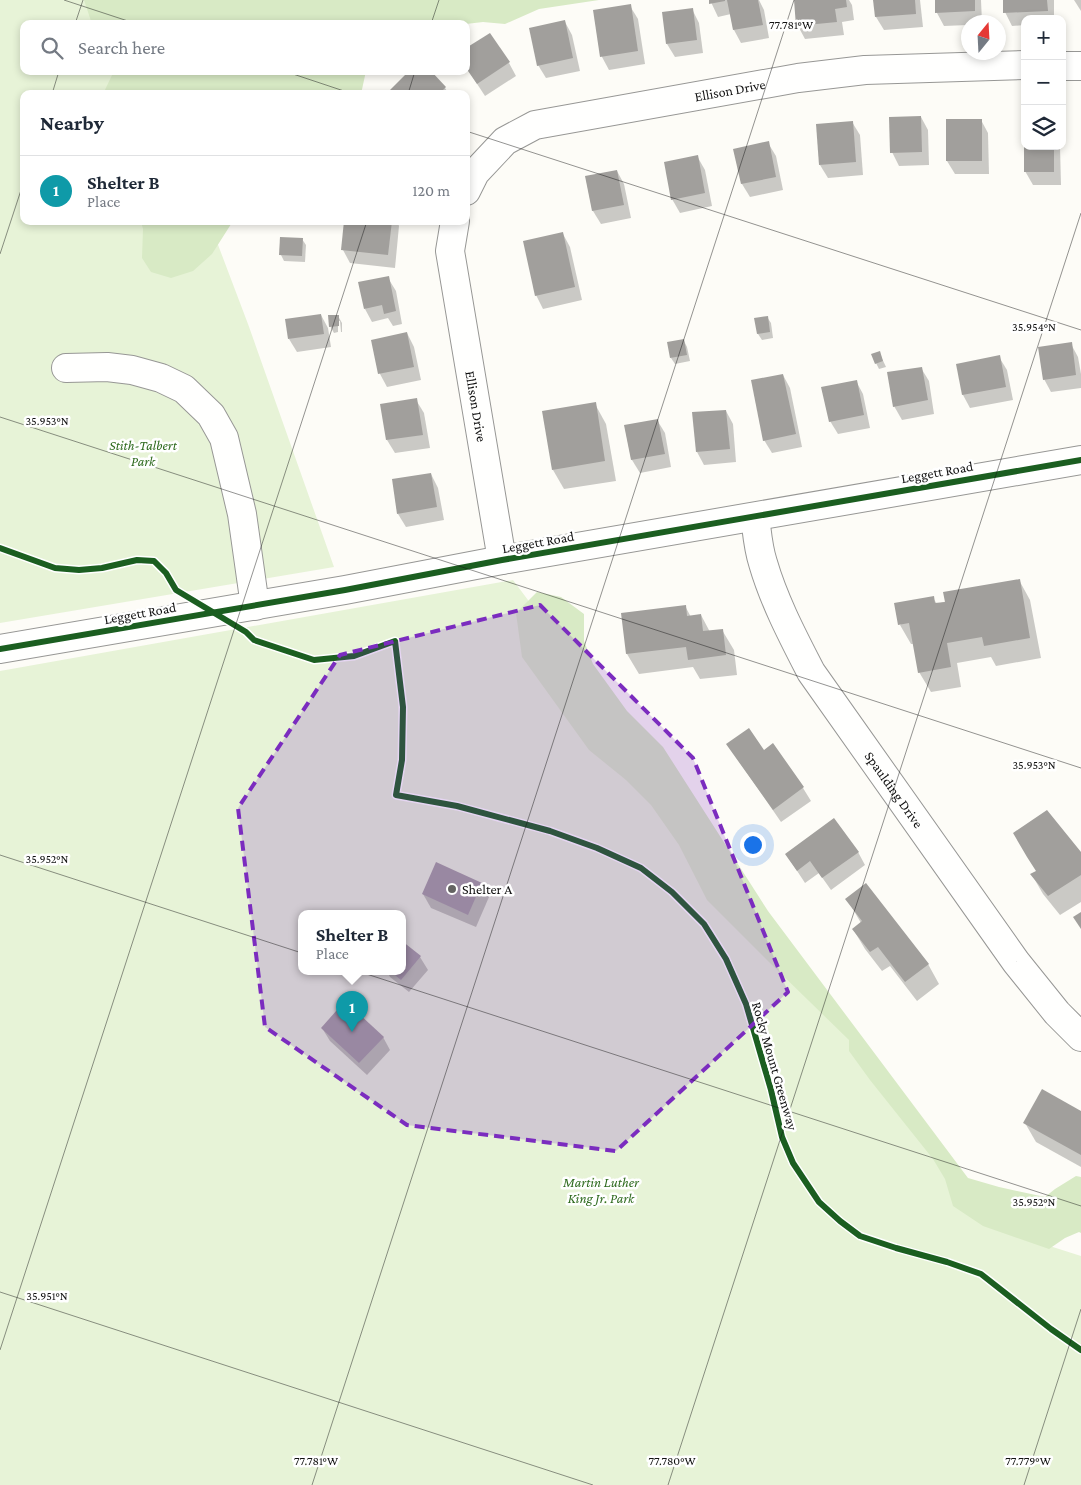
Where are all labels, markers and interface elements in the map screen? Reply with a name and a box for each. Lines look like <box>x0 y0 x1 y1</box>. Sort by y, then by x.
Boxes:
north arrow <box>961 15 1006 60</box>
map controls <box>1021 15 1066 150</box>
button: + <box>1021 15 1066 60</box>
text: 77.781°W <box>769 18 813 32</box>
search box <box>20 20 470 75</box>
icon: search <box>38 34 66 62</box>
text: Search here <box>78 37 165 58</box>
button: − <box>1021 60 1066 105</box>
street label: Ellison Drive <box>693 76 767 104</box>
button: layers <box>1021 105 1066 150</box>
text: Nearby <box>40 111 104 135</box>
text: Shelter B <box>87 172 160 193</box>
text: 1 <box>53 182 59 199</box>
text: 120 m <box>412 182 450 199</box>
text: Place <box>87 193 120 210</box>
text: 35.954°N <box>1012 320 1056 334</box>
street label: Ellison Drive <box>462 370 490 443</box>
text: 35.953°N <box>25 414 69 428</box>
park label: Stith-Talbert Park <box>109 437 178 469</box>
street label: Leggett Road <box>900 458 975 486</box>
street label: Leggett Road <box>501 528 576 556</box>
street label: Leggett Road <box>103 599 178 627</box>
street label: Spaulding Drive <box>862 748 927 831</box>
text: 35.953°N <box>1012 758 1056 772</box>
your location <box>740 832 766 858</box>
text: 35.952°N <box>26 852 69 866</box>
place label: Shelter A <box>462 881 512 897</box>
marker: Shelter A <box>446 883 458 895</box>
popup <box>298 910 406 975</box>
text: Shelter B <box>316 924 388 945</box>
text: Place <box>316 945 349 962</box>
pin: 1 <box>336 991 368 1032</box>
street label: Rocky Mount Greenway <box>749 1000 801 1133</box>
park label: Martin Luther King Jr. Park <box>562 1174 640 1206</box>
text: 35.952°N <box>1013 1195 1056 1209</box>
text: 35.951°N <box>26 1289 68 1303</box>
text: 77.781°W <box>294 1454 338 1468</box>
text: 77.780°W <box>648 1454 696 1468</box>
text: 77.779°W <box>1005 1454 1051 1468</box>

